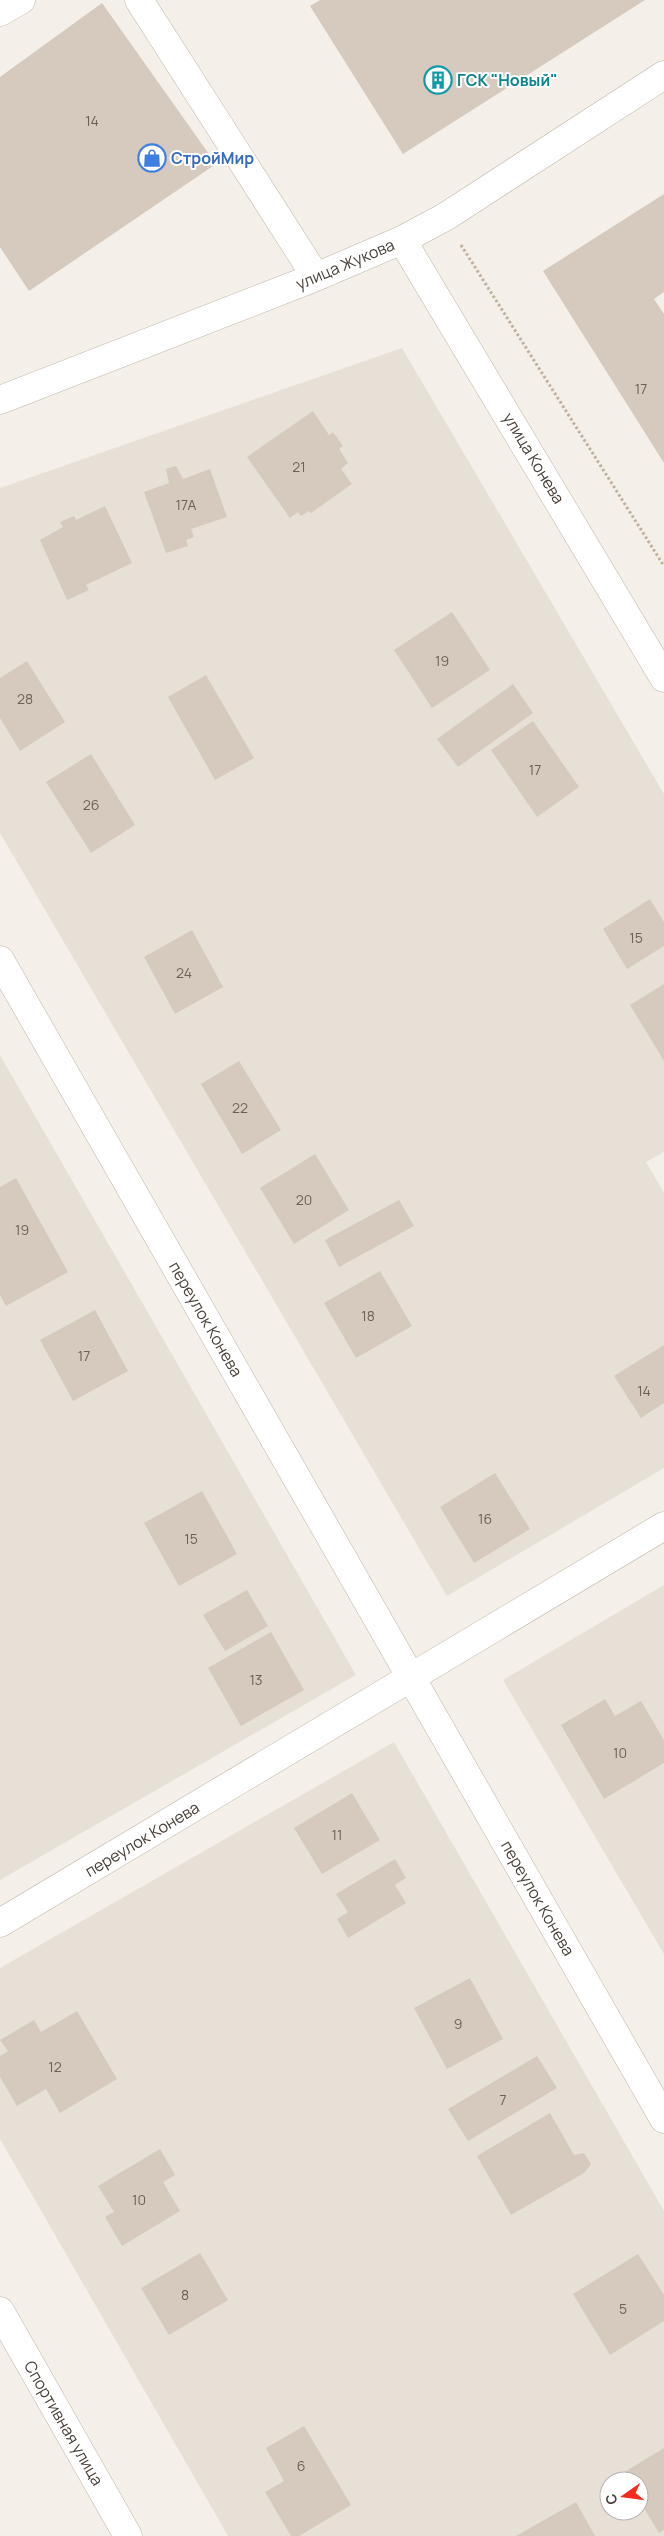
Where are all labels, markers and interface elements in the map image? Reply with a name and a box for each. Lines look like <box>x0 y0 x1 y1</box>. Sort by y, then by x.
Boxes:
building icon: ГСК "Новый" <box>423 65 453 95</box>
place label: ГСК "Новый" <box>457 69 558 91</box>
house number: 14 <box>85 111 99 130</box>
shop icon: СтройМир <box>137 143 167 173</box>
place label: СтройМир <box>171 147 254 169</box>
street label: улица Жукова <box>292 233 398 295</box>
house number: 17 <box>635 379 647 398</box>
street label: улица Конева <box>498 408 570 508</box>
house number: 21 <box>292 457 306 476</box>
house number: 17А <box>176 495 197 514</box>
house number: 19 <box>435 651 449 670</box>
house number: 28 <box>17 689 33 708</box>
house number: 17 <box>529 760 541 779</box>
house number: 26 <box>83 795 99 814</box>
house number: 15 <box>629 928 643 947</box>
house number: 24 <box>176 963 192 982</box>
house number: 22 <box>232 1098 248 1117</box>
house number: 20 <box>296 1190 312 1209</box>
house number: 19 <box>15 1220 29 1239</box>
street label: переулок Конева <box>164 1257 248 1381</box>
house number: 18 <box>361 1306 375 1325</box>
house number: 17 <box>78 1346 90 1365</box>
house number: 14 <box>637 1381 651 1400</box>
house number: 16 <box>478 1509 492 1528</box>
house number: 15 <box>184 1529 198 1548</box>
house number: 13 <box>249 1670 263 1689</box>
house number: 10 <box>613 1743 627 1762</box>
street label: переулок Конева <box>81 1796 203 1882</box>
house number: 11 <box>332 1825 342 1844</box>
street label: переулок Конева <box>496 1836 580 1960</box>
house number: 9 <box>454 2014 462 2033</box>
house number: 12 <box>48 2057 62 2076</box>
house number: 7 <box>499 2090 507 2109</box>
house number: 10 <box>132 2190 146 2209</box>
house number: 8 <box>181 2285 189 2304</box>
house number: 5 <box>619 2299 627 2318</box>
street label: Спортивная улица <box>19 2357 109 2489</box>
house number: 6 <box>297 2456 305 2475</box>
north arrow <box>599 2471 649 2521</box>
text: С <box>600 2492 621 2507</box>

